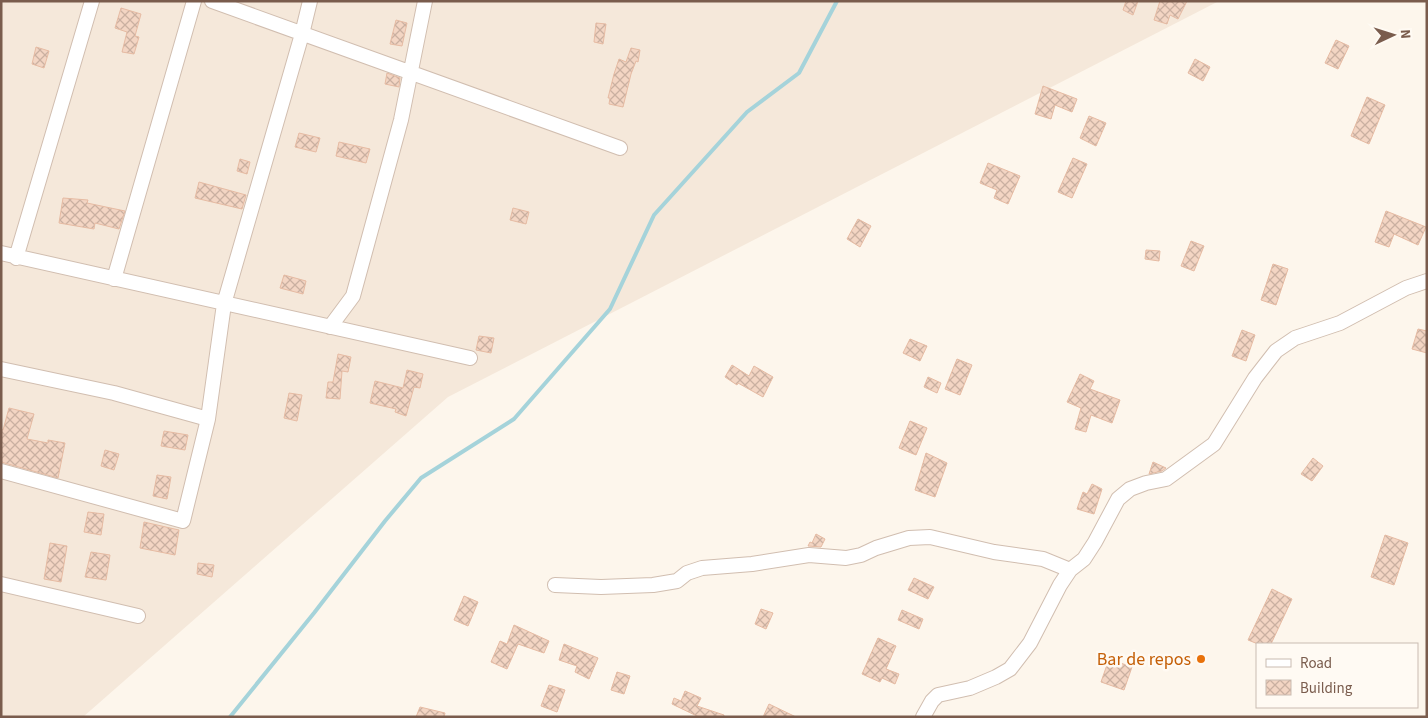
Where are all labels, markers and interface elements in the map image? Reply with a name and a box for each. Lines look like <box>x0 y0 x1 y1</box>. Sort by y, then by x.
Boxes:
north arrow <box>1368 10 1418 60</box>
text: N <box>1395 29 1415 40</box>
legend <box>1256 643 1418 708</box>
place label: Bar de repos <box>1097 647 1191 672</box>
marker: Bar de repos <box>1195 653 1207 665</box>
text: Road <box>1300 653 1332 674</box>
text: Building <box>1300 678 1353 699</box>

